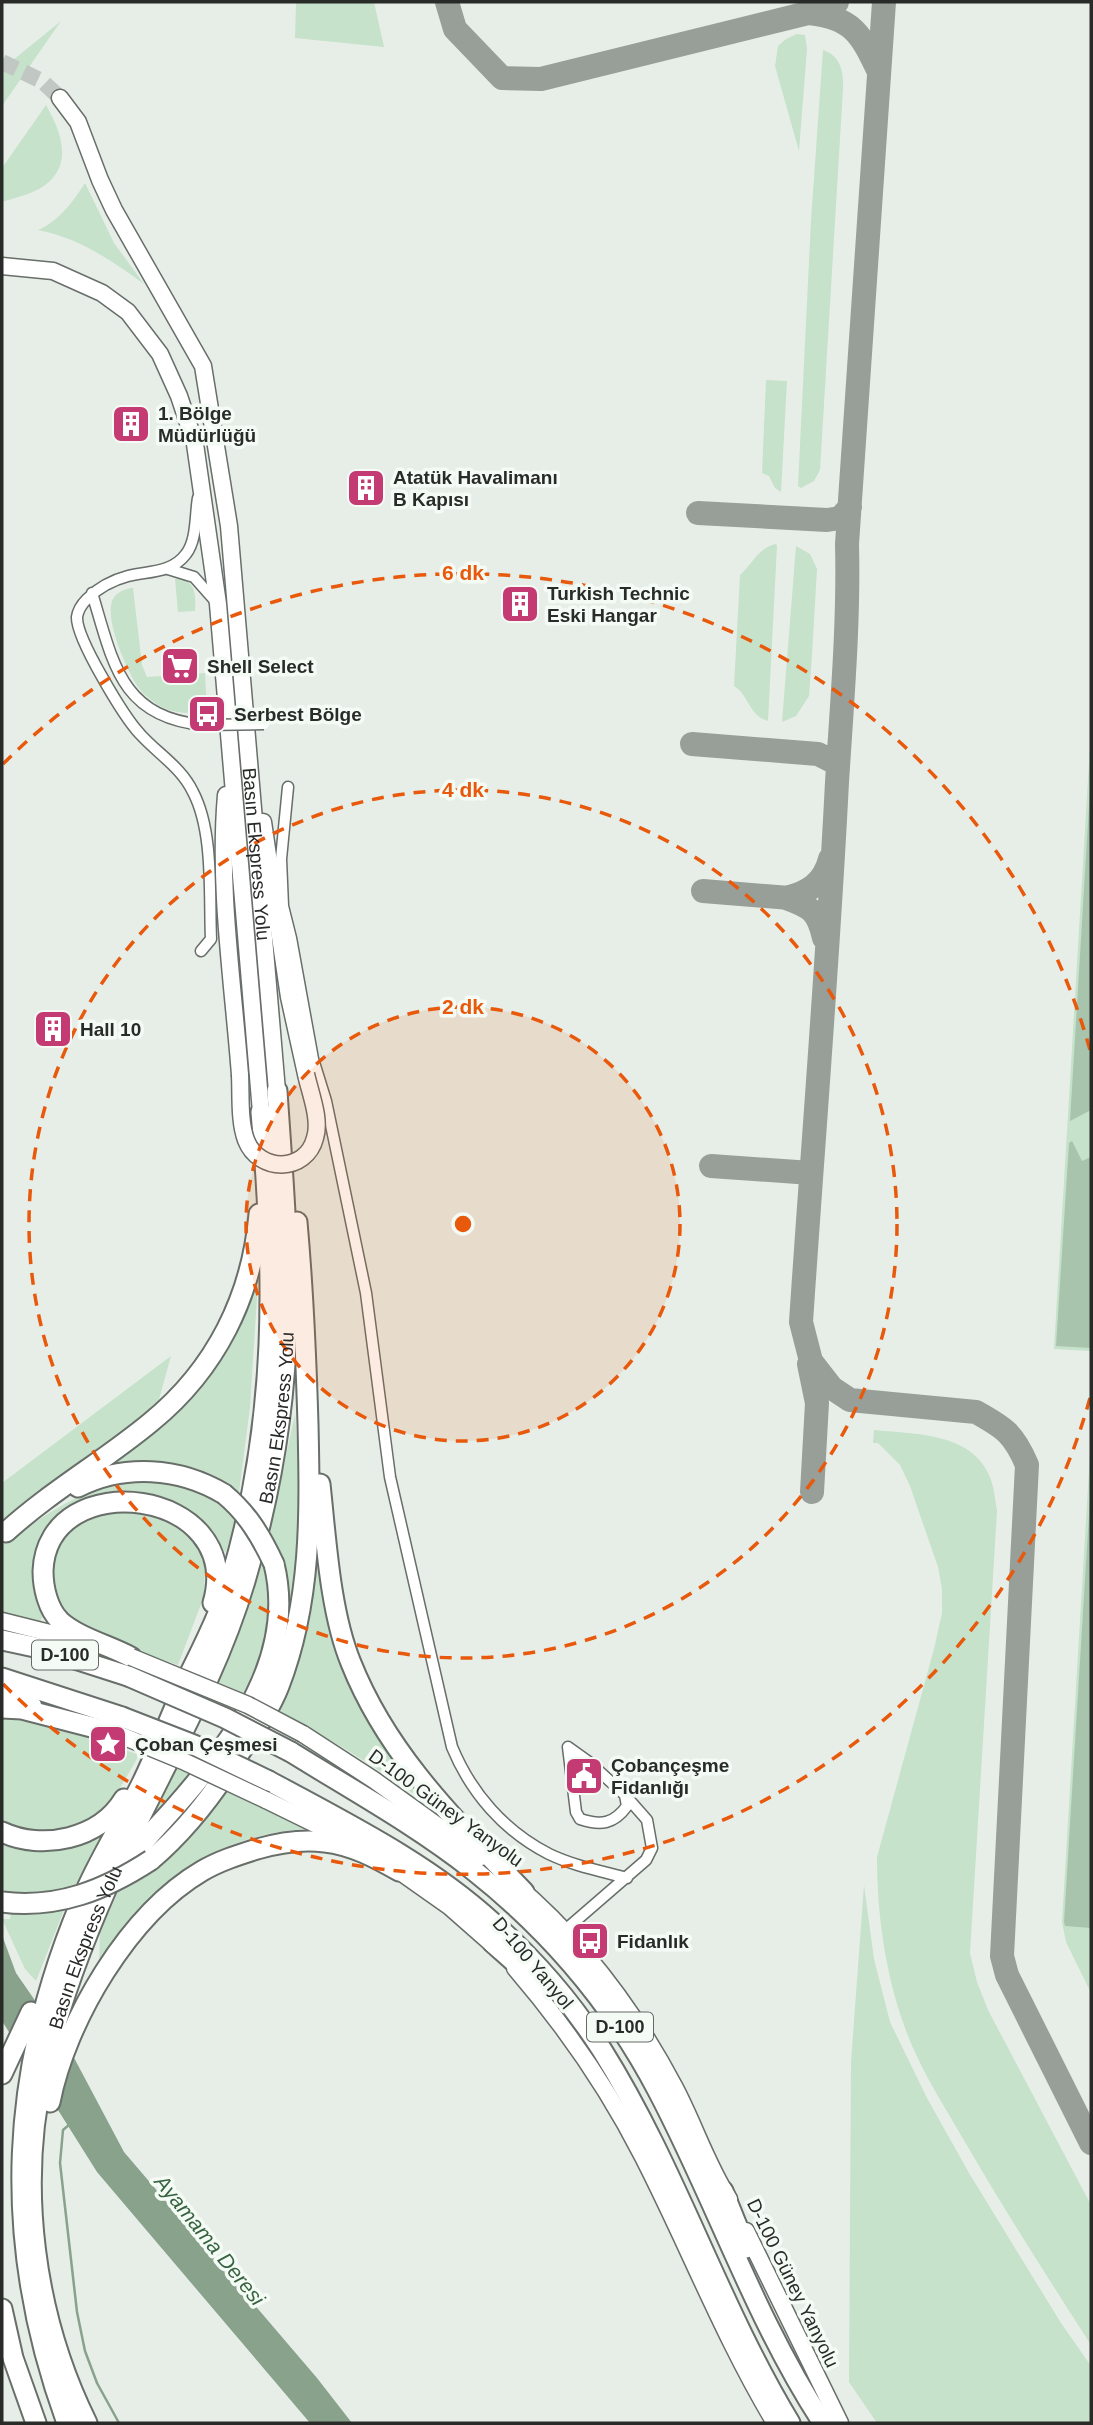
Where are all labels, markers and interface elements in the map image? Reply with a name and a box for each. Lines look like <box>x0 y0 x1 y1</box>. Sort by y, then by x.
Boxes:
building icon: 1. Bölge Müdürlüğü <box>110 403 152 445</box>
place label: 1. Bölge Müdürlüğü <box>158 403 256 446</box>
building icon: Atatük Havalimanı B Kapısı <box>345 467 387 509</box>
place label: Atatük Havalimanı B Kapısı <box>393 467 558 510</box>
text: 6 dk <box>442 561 484 584</box>
building icon: Turkish Technic Eski Hangar <box>499 583 541 625</box>
place label: Turkish Technic Eski Hangar <box>547 583 690 626</box>
supermarket icon: Shell Select <box>159 645 201 687</box>
place label: Shell Select <box>207 656 314 677</box>
bus stop icon: Serbest Bölge <box>186 693 228 735</box>
place label: Serbest Bölge <box>234 704 362 725</box>
street label: Basın Ekspress Yolu <box>239 767 275 941</box>
text: 4 dk <box>442 778 484 801</box>
text: 2 dk <box>442 995 484 1018</box>
building icon: Hall 10 <box>32 1008 74 1050</box>
place label: Hall 10 <box>80 1019 141 1040</box>
centre of rings <box>451 1212 475 1236</box>
street label: Basın Ekspress Yolu <box>255 1331 297 1506</box>
road number: D-100 <box>32 1640 98 1670</box>
place icon: Çoban Çeşmesi <box>87 1723 129 1765</box>
place label: Çoban Çeşmesi <box>135 1734 278 1755</box>
street label: D-100 Güney Yanyolu <box>365 1745 527 1871</box>
public building icon: Çobançeşme Fidanlığı <box>563 1755 605 1797</box>
place label: Çobançeşme Fidanlığı <box>611 1755 729 1798</box>
street label: Basın Ekspress Yolu <box>44 1862 126 2031</box>
street label: D-100 Yanyol <box>489 1913 577 2013</box>
bus stop icon: Fidanlık <box>569 1920 611 1962</box>
place label: Fidanlık <box>617 1931 689 1952</box>
road number: D-100 <box>587 2012 653 2041</box>
water label: Ayamama Deresi <box>149 2169 270 2311</box>
street label: D-100 Güney Yanyolu <box>743 2195 843 2371</box>

